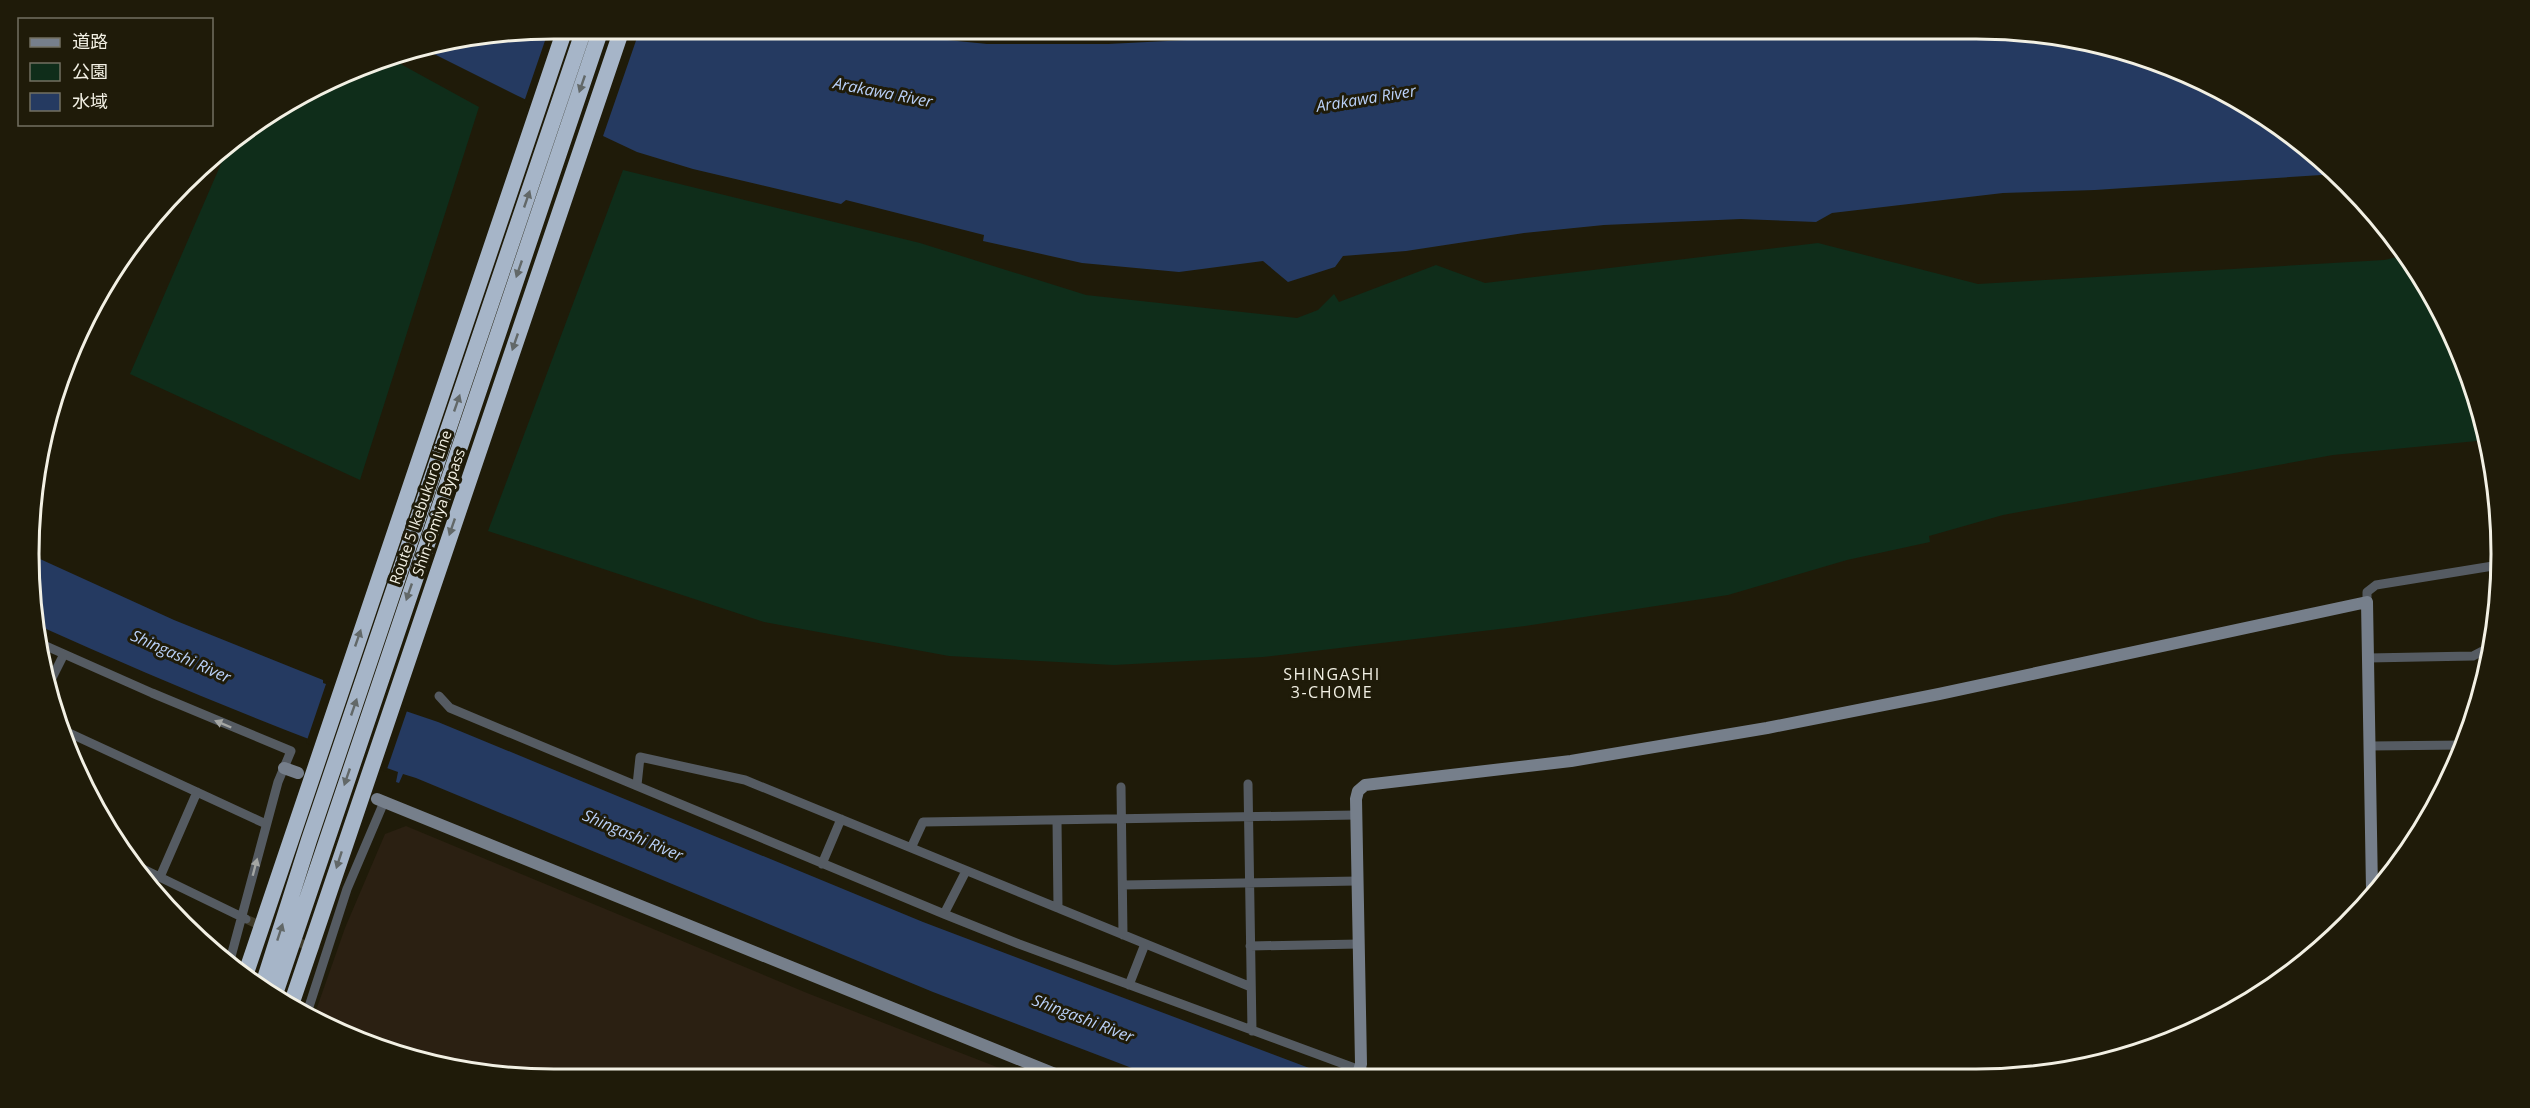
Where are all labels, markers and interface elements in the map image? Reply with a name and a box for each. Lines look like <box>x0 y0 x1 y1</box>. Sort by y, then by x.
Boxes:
legend <box>18 18 213 126</box>
text: 道路 <box>72 29 108 53</box>
text: 公園 <box>72 59 108 83</box>
water label: Arakawa River <box>830 71 935 113</box>
one-way arrow <box>577 75 586 93</box>
water label: Arakawa River <box>1314 79 1418 117</box>
text: 水域 <box>72 89 108 113</box>
one-way arrow <box>522 190 532 208</box>
one-way arrow <box>514 260 524 278</box>
one-way arrow <box>509 333 519 351</box>
one-way arrow <box>453 394 463 412</box>
street label: Route 5 Ikebukuro Line <box>384 427 456 587</box>
street label: Shin-Omiya Bypass <box>407 446 469 578</box>
one-way arrow <box>447 518 456 536</box>
one-way arrow <box>404 583 414 601</box>
water label: Shingashi River <box>128 624 235 688</box>
one-way arrow <box>353 629 363 647</box>
district label: SHINGASHI 3-CHOME <box>1283 663 1381 703</box>
one-way arrow <box>350 698 360 716</box>
one-way arrow <box>215 719 232 728</box>
one-way arrow <box>341 768 351 786</box>
water label: Shingashi River <box>579 804 687 866</box>
one-way arrow <box>334 851 343 869</box>
one-way arrow <box>251 858 261 877</box>
one-way arrow <box>276 923 285 941</box>
water label: Shingashi River <box>1029 989 1138 1048</box>

